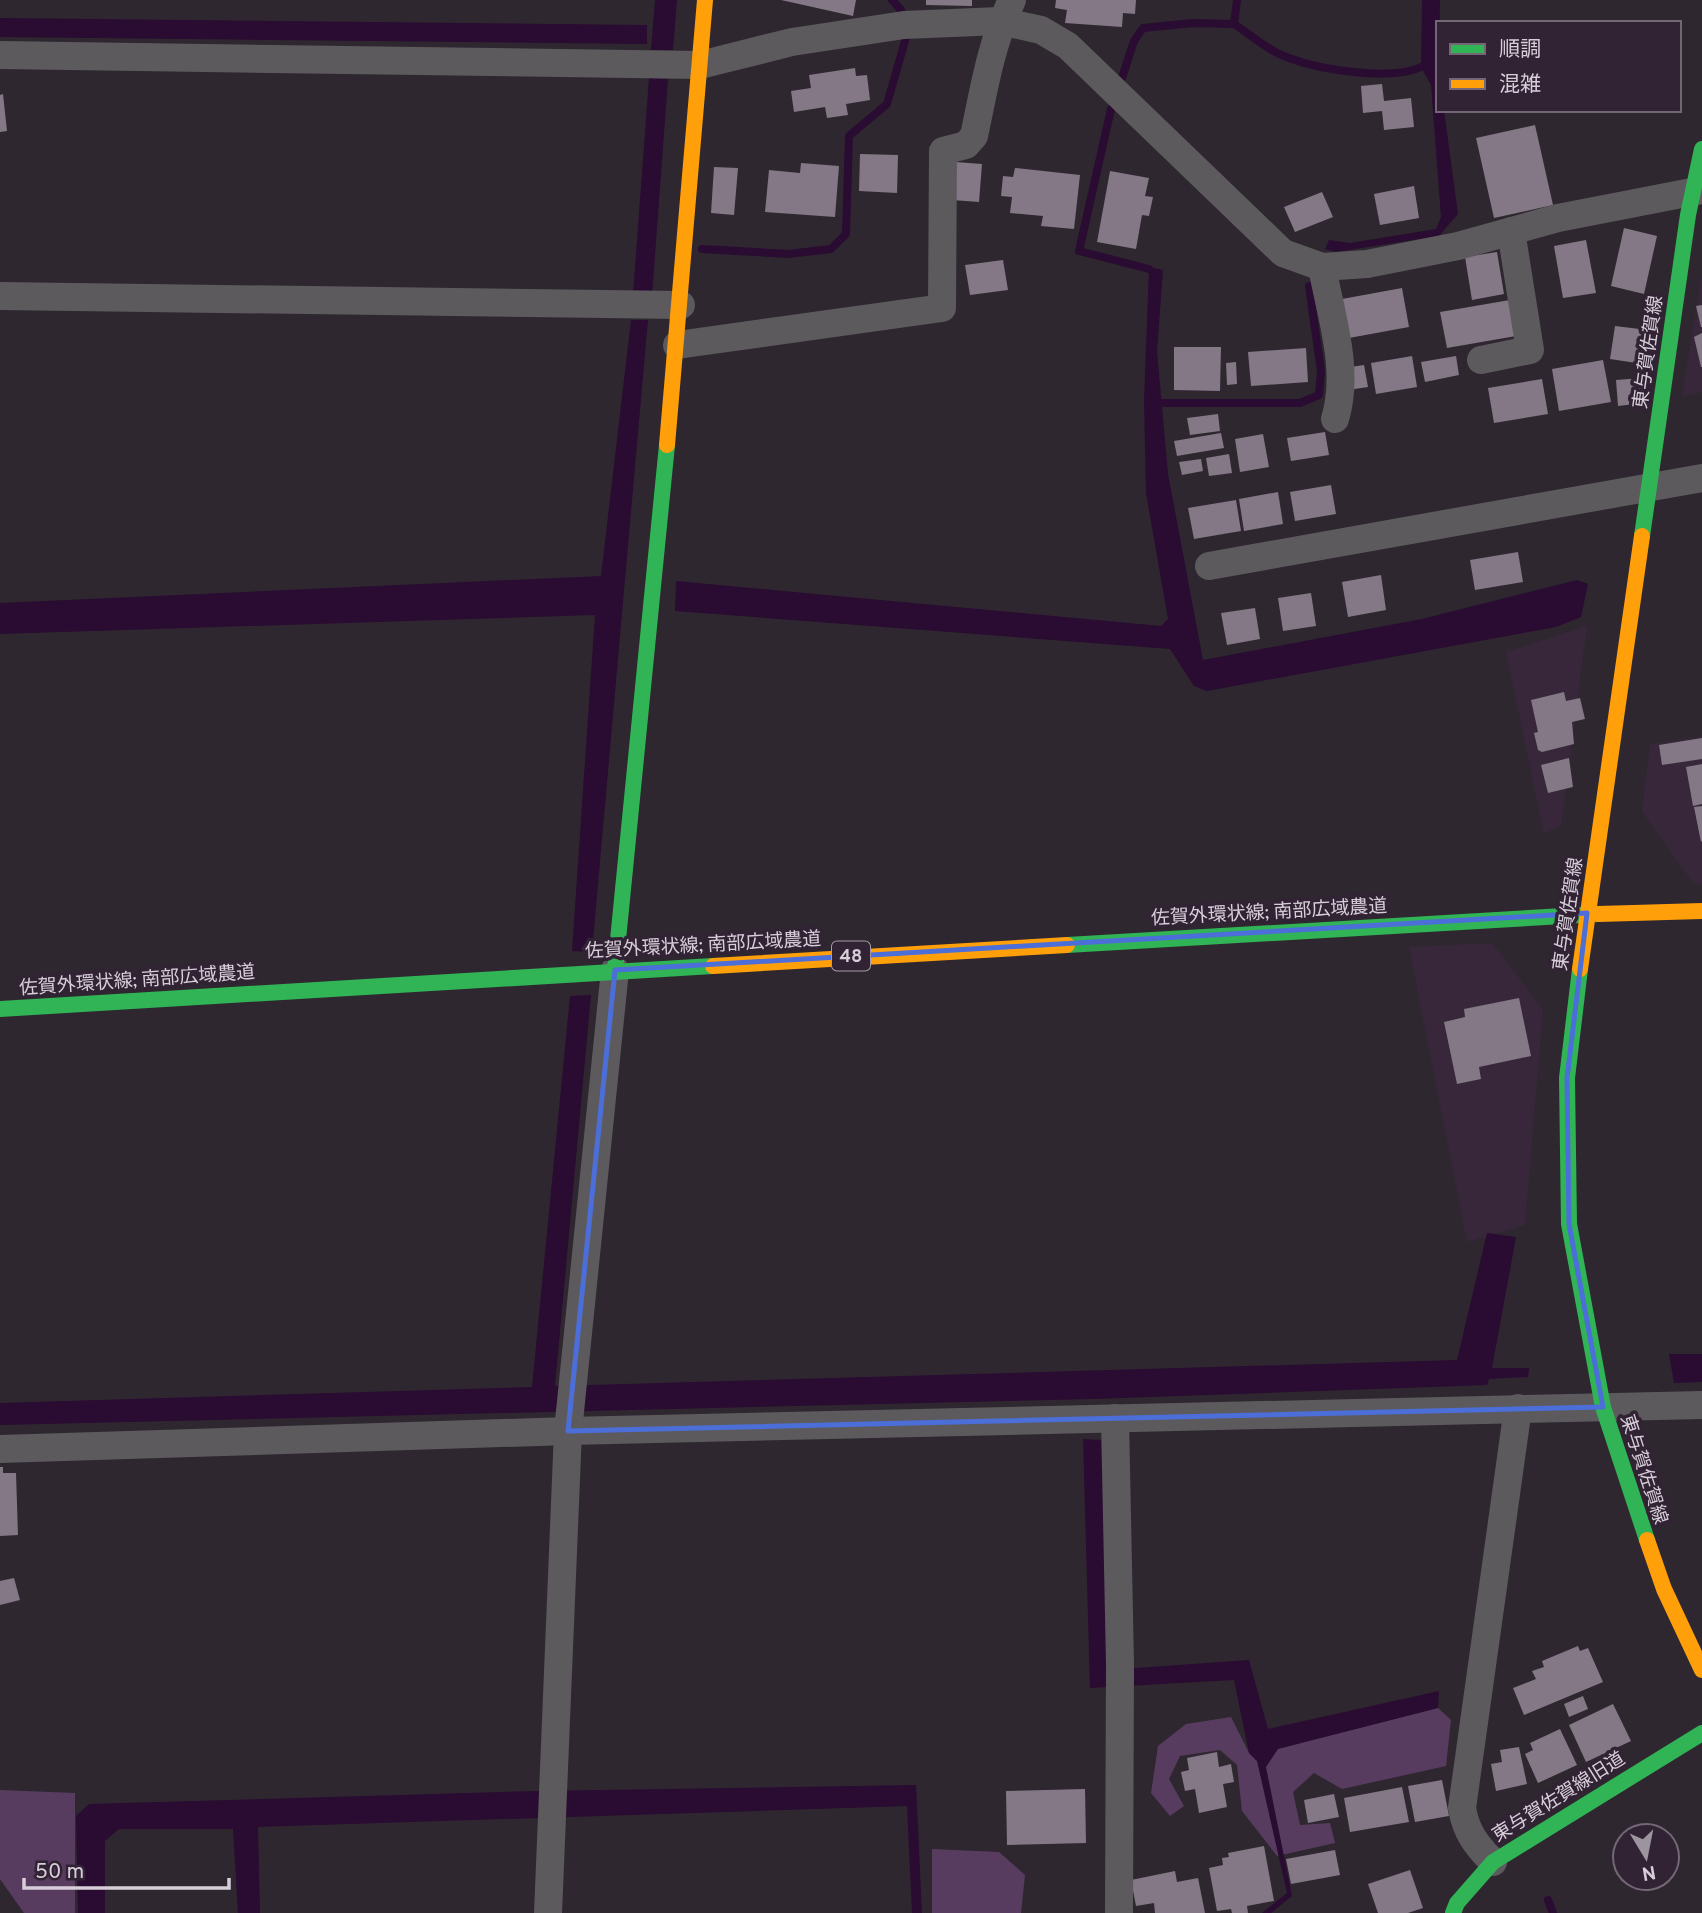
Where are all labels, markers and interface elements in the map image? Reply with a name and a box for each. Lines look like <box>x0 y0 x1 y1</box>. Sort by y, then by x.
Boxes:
legend <box>1436 21 1681 112</box>
text: 順調 <box>1499 37 1541 64</box>
text: 混雑 <box>1499 72 1541 99</box>
street label: 東与賀佐賀線 <box>1629 294 1669 410</box>
street label: 東与賀佐賀線 <box>1549 856 1589 972</box>
street label: 佐賀外環状線; 南部広域農道 <box>1150 895 1388 931</box>
street label: 佐賀外環状線; 南部広域農道 <box>584 928 822 964</box>
road number: 48 <box>832 942 870 971</box>
street label: 佐賀外環状線; 南部広域農道 <box>18 961 256 1001</box>
street label: 東与賀佐賀線 <box>1614 1412 1672 1528</box>
street label: 東与賀佐賀線旧道 <box>1488 1747 1630 1848</box>
north arrow <box>1611 1822 1681 1892</box>
scale bar <box>24 1846 229 1890</box>
text: 50 m <box>35 1859 84 1886</box>
text: N <box>1640 1859 1657 1885</box>

